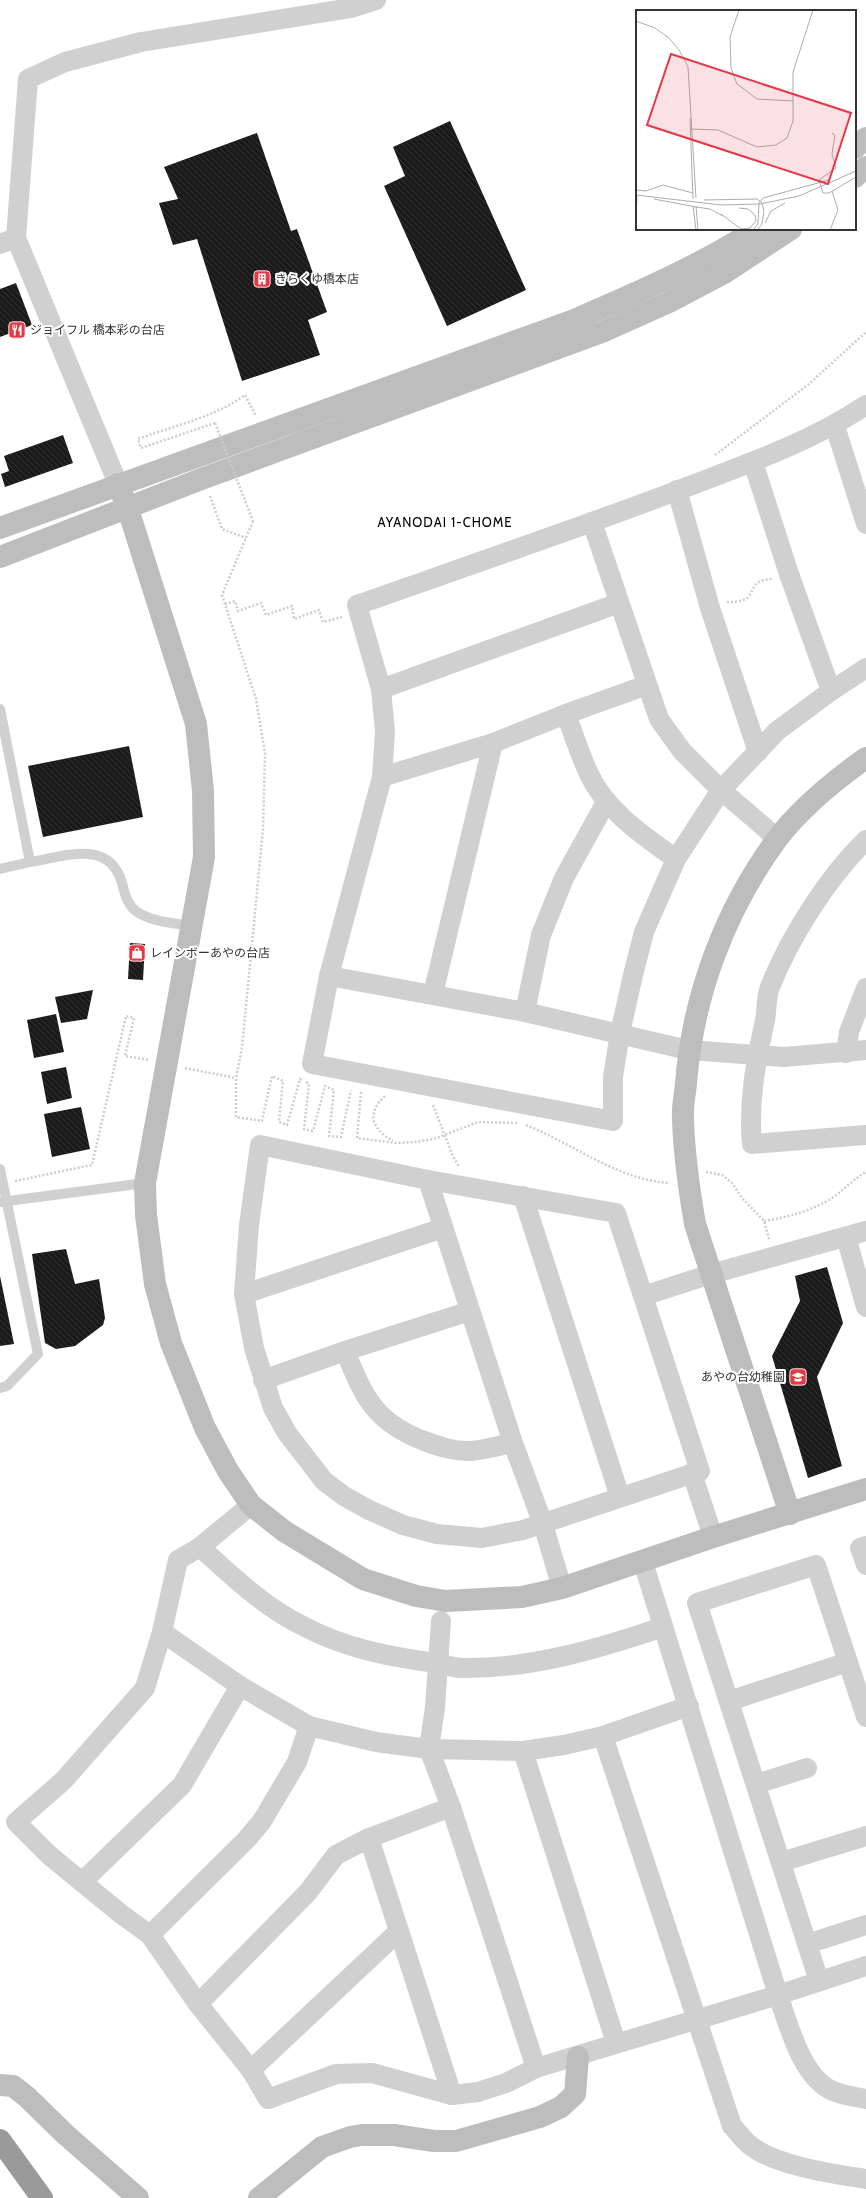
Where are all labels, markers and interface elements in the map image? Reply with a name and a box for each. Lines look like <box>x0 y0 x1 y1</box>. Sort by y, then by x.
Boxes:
inset map <box>636 10 856 230</box>
building icon: きらくゆ橋本店 <box>252 269 272 289</box>
place label: きらくゆ橋本店 <box>275 271 359 286</box>
restaurant icon: ジョイフル 橋本彩の台店 <box>7 320 27 340</box>
place label: ジョイフル 橋本彩の台店 <box>30 322 165 337</box>
district label: AYANODAI 1-CHOME <box>377 514 513 530</box>
shop icon: レインボーあやの台店 <box>127 943 147 963</box>
place label: レインボーあやの台店 <box>150 945 270 960</box>
school or university icon: あやの台幼稚園 <box>788 1367 808 1387</box>
place label: あやの台幼稚園 <box>701 1369 785 1384</box>

